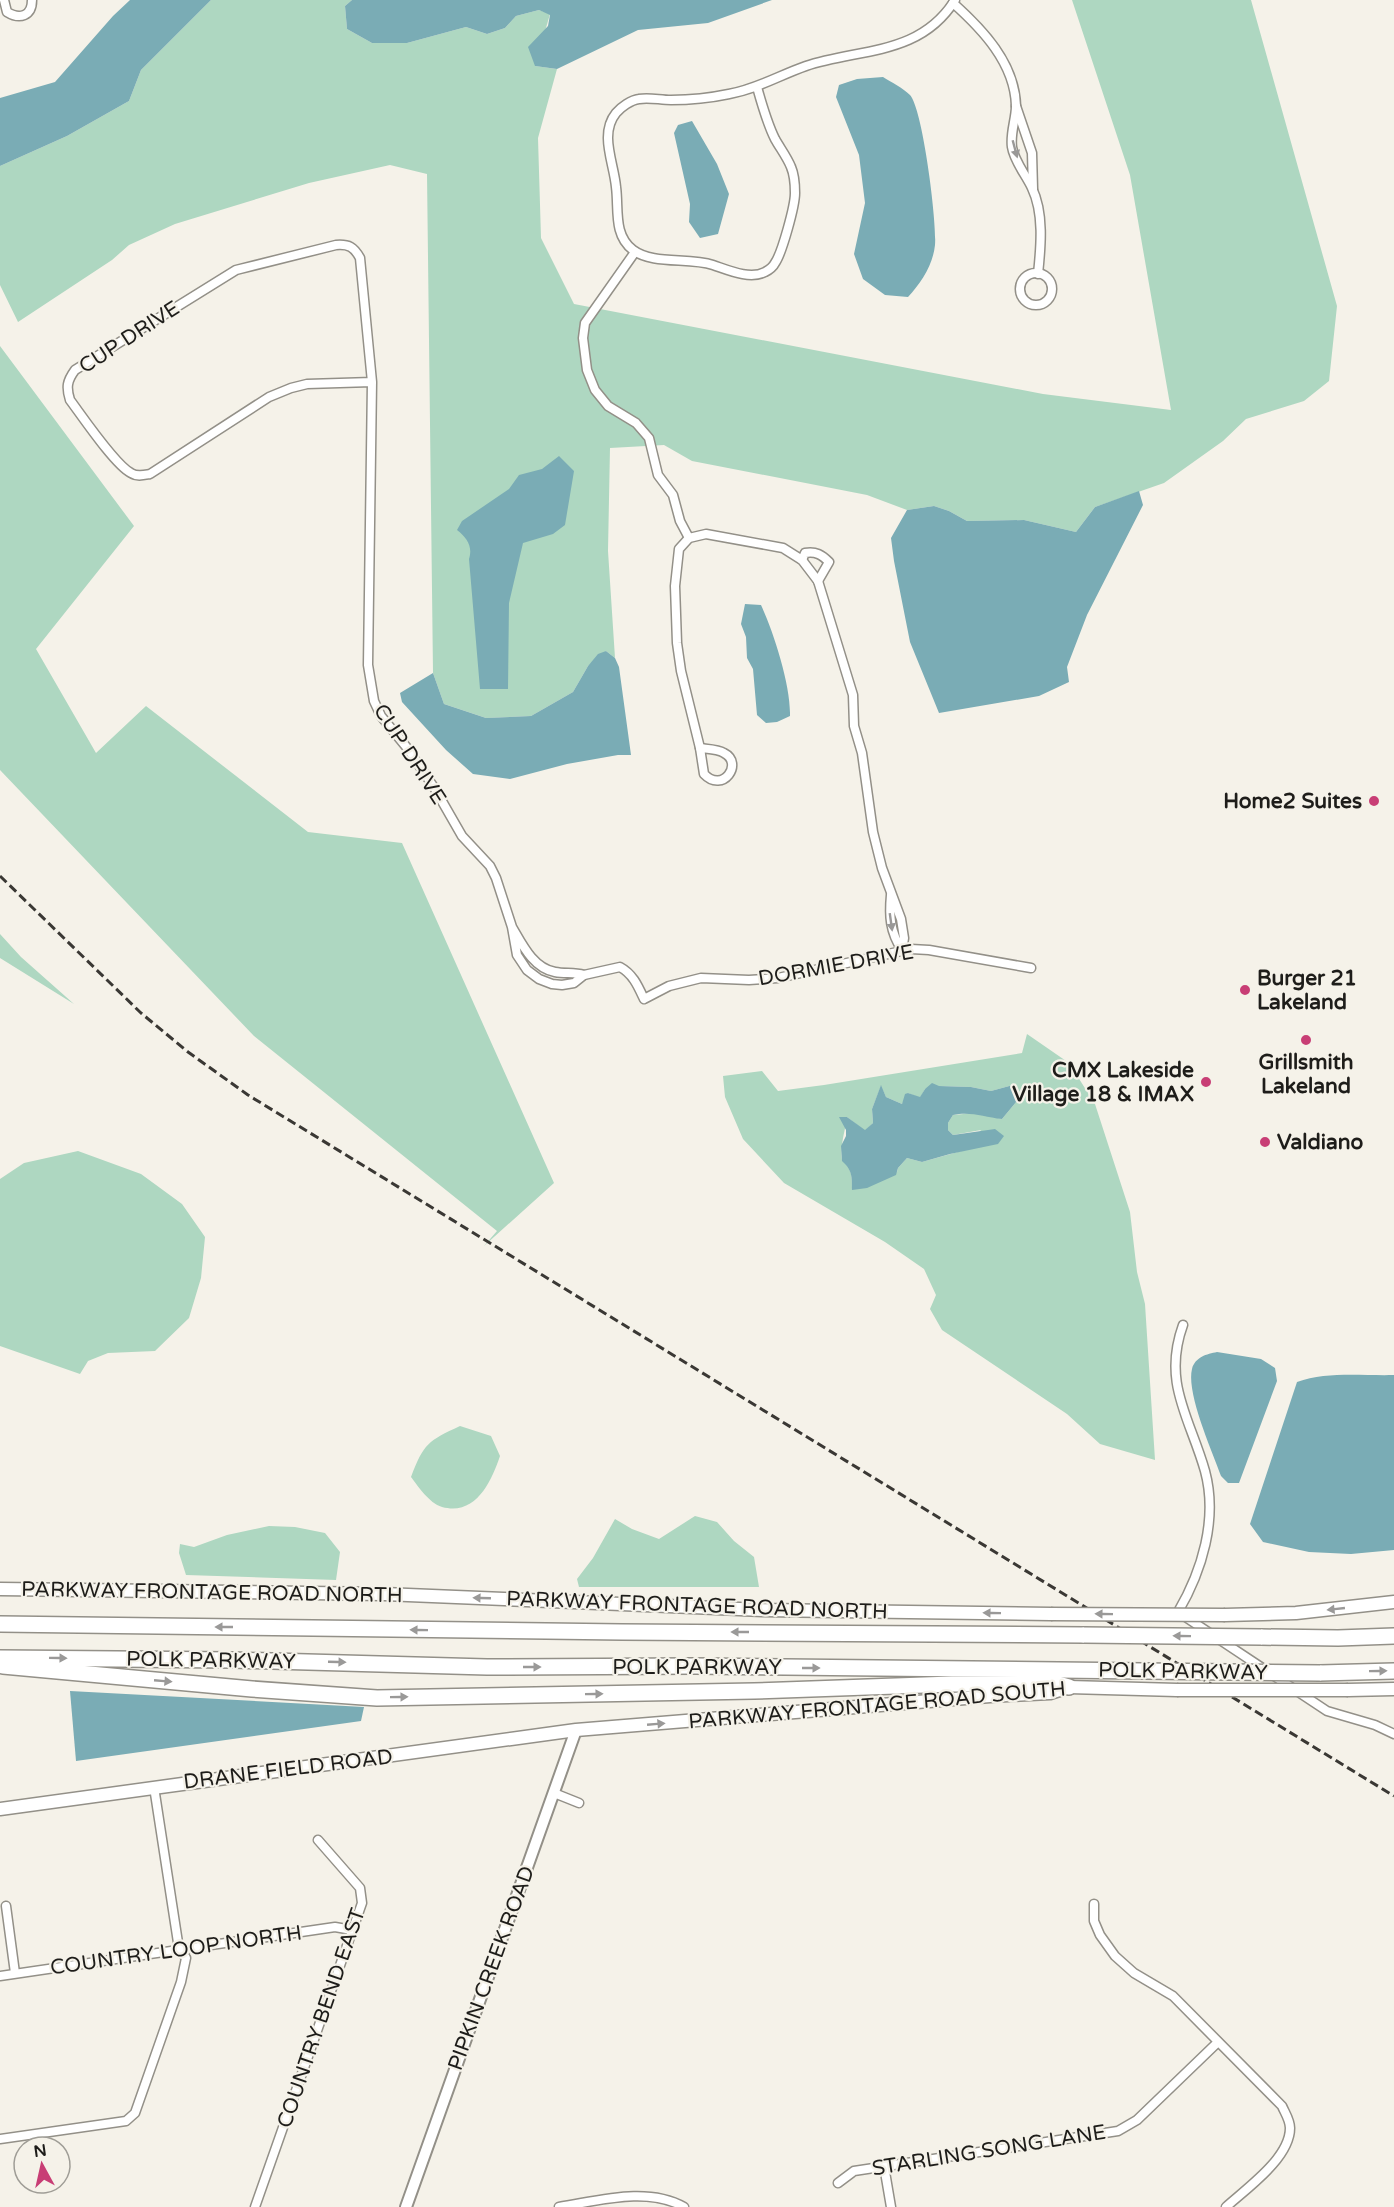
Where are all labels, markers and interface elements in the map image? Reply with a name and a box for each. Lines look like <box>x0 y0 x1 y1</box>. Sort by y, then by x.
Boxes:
one-way arrow <box>1010 140 1020 158</box>
street label: CUP DRIVE <box>74 296 184 379</box>
street label: CUP DRIVE <box>368 699 451 809</box>
place label: Home2 Suites <box>1223 789 1362 814</box>
marker: Home2 Suites <box>1367 794 1381 808</box>
one-way arrow <box>886 913 896 932</box>
street label: DORMIE DRIVE <box>756 939 916 991</box>
place label: Burger 21 Lakeland <box>1257 966 1357 1015</box>
marker: Burger 21 Lakeland <box>1238 983 1252 997</box>
marker: Grillsmith Lakeland <box>1299 1033 1313 1047</box>
place label: Grillsmith Lakeland <box>1258 1050 1354 1099</box>
place label: CMX Lakeside Village 18 & IMAX <box>1012 1058 1194 1107</box>
marker: CMX Lakeside Village 18 & IMAX <box>1199 1075 1213 1089</box>
place label: Valdiano <box>1277 1130 1364 1155</box>
marker: Valdiano <box>1258 1135 1272 1149</box>
street label: PARKWAY FRONTAGE ROAD NORTH <box>21 1577 403 1608</box>
street label: PARKWAY FRONTAGE ROAD NORTH <box>506 1586 888 1625</box>
one-way arrow <box>473 1593 492 1602</box>
one-way arrow <box>1326 1604 1345 1614</box>
one-way arrow <box>983 1608 1002 1618</box>
one-way arrow <box>1094 1609 1113 1619</box>
one-way arrow <box>214 1622 233 1632</box>
one-way arrow <box>409 1625 428 1634</box>
one-way arrow <box>730 1627 749 1637</box>
one-way arrow <box>1172 1631 1191 1641</box>
street label: POLK PARKWAY <box>126 1647 296 1674</box>
one-way arrow <box>49 1653 68 1663</box>
street label: POLK PARKWAY <box>612 1655 782 1680</box>
one-way arrow <box>328 1658 347 1667</box>
street label: POLK PARKWAY <box>1098 1658 1268 1685</box>
one-way arrow <box>523 1662 542 1672</box>
one-way arrow <box>802 1663 821 1673</box>
one-way arrow <box>1369 1666 1388 1676</box>
one-way arrow <box>153 1676 172 1686</box>
street label: PARKWAY FRONTAGE ROAD SOUTH <box>687 1677 1067 1734</box>
one-way arrow <box>585 1690 604 1699</box>
one-way arrow <box>390 1693 409 1702</box>
one-way arrow <box>646 1719 665 1729</box>
street label: DRANE FIELD ROAD <box>182 1744 394 1795</box>
street label: PIPKIN CREEK ROAD <box>443 1863 540 2074</box>
street label: COUNTRY BEND EAST <box>272 1905 371 2131</box>
street label: COUNTRY LOOP NORTH <box>49 1920 304 1981</box>
street label: STARLING SONG LANE <box>870 2120 1108 2181</box>
north arrow <box>12 2135 72 2195</box>
text: N <box>32 2140 48 2162</box>

